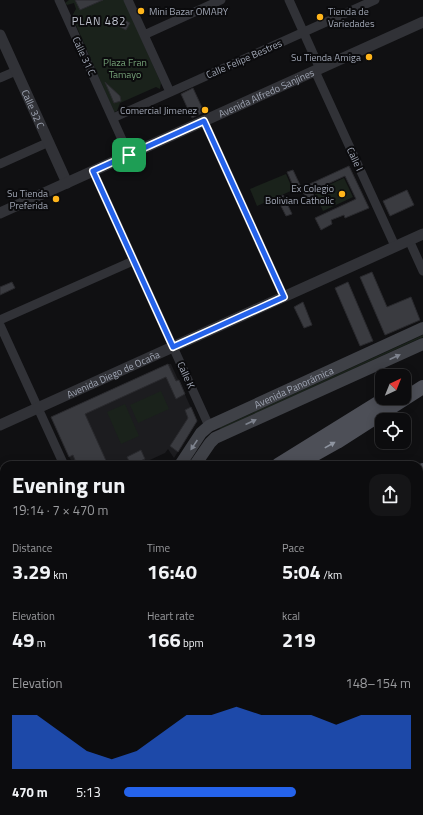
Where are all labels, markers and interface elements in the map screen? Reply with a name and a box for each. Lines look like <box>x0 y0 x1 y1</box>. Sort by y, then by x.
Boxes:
place label: Mini Bazar OMARY <box>149 4 229 19</box>
place label: Tienda de Variedades <box>328 4 375 31</box>
marker: Mini Bazar OMARY <box>136 6 146 16</box>
marker: Tienda de Variedades <box>315 12 325 22</box>
district label: PLAN 482 <box>72 13 126 29</box>
street label: Calle 31 C <box>69 34 100 78</box>
street label: Calle Felipe Bestres <box>204 35 285 83</box>
place label: Su Tienda Amiga <box>291 50 361 65</box>
marker: Su Tienda Amiga <box>364 52 374 62</box>
park label: Plaza Fran Tamayo <box>103 55 147 82</box>
street label: Avenida Alfredo Sanjines <box>216 64 317 121</box>
street label: Calle 32 C <box>18 87 49 131</box>
place label: Comercial Jimenez <box>120 103 197 118</box>
marker: Comercial Jimenez <box>200 105 210 115</box>
pin <box>112 138 146 172</box>
icon: arrive <box>118 144 140 166</box>
street label: Calle I <box>343 145 367 173</box>
place label: Ex Colegio Bolivian Catholic <box>265 181 334 208</box>
place label: Su Tienda Preferida <box>7 186 48 213</box>
marker: Ex Colegio Bolivian Catholic <box>337 189 347 199</box>
marker: Su Tienda Preferida <box>51 194 61 204</box>
street label: Avenida Diego de Ocaña <box>64 346 162 402</box>
one-way arrow <box>389 354 400 360</box>
street label: Calle K <box>173 359 199 391</box>
street label: Avenida Panorámica <box>252 363 336 412</box>
north arrow <box>375 369 411 405</box>
map controls <box>375 369 411 449</box>
button: locate <box>375 413 411 449</box>
one-way arrow <box>245 419 256 425</box>
one-way arrow <box>190 439 197 451</box>
one-way arrow <box>324 442 336 449</box>
text: Evening run <box>12 468 125 502</box>
button: share <box>369 474 411 516</box>
text: 19:14 · 7 × 470 m <box>12 500 108 520</box>
text: Distance <box>12 540 52 556</box>
text: Time <box>147 540 170 556</box>
text: Pace <box>282 540 304 556</box>
text: 3.29 <box>12 556 51 587</box>
text: 16:40 <box>147 556 197 587</box>
text: 5:04 <box>282 556 321 587</box>
text: km <box>51 567 68 583</box>
text: /km <box>321 567 342 583</box>
text: Elevation <box>12 608 55 624</box>
text: Heart rate <box>147 608 194 624</box>
text: kcal <box>282 608 300 624</box>
text: 49 <box>12 624 34 655</box>
text: 166 <box>147 624 181 655</box>
text: 219 <box>282 624 316 655</box>
text: m <box>34 635 46 651</box>
text: bpm <box>181 635 204 651</box>
text: Elevation <box>12 673 63 693</box>
text: 148–154 m <box>345 673 411 693</box>
text: 470 m <box>12 782 48 802</box>
text: 5:13 <box>76 782 101 802</box>

